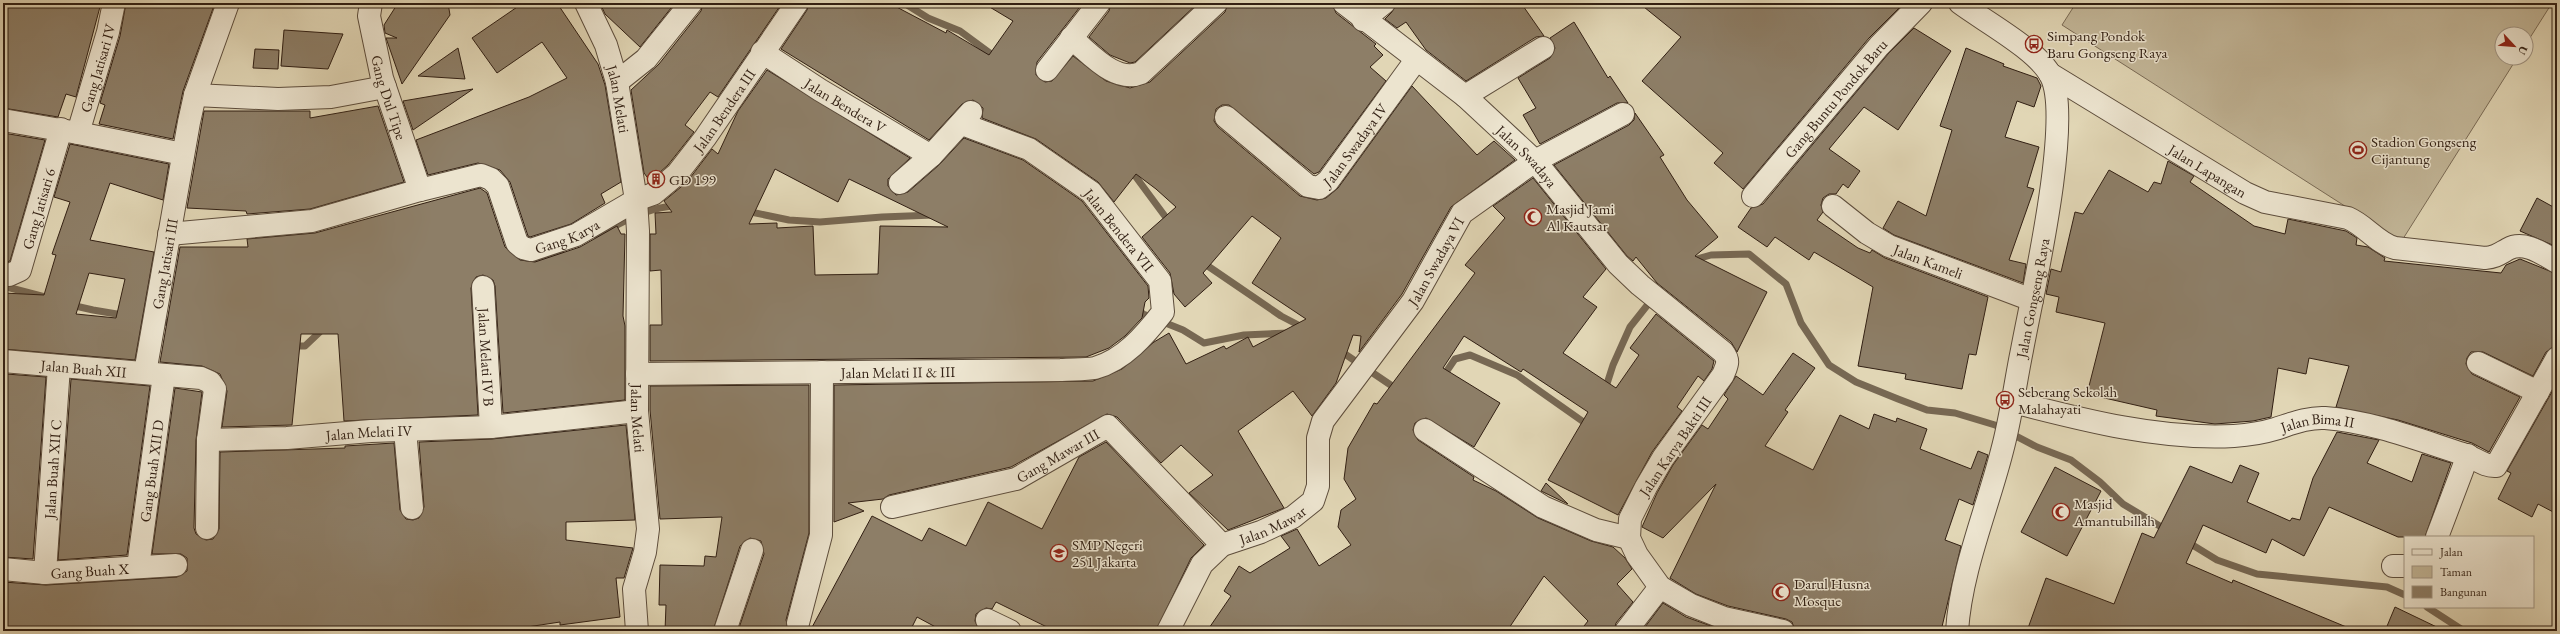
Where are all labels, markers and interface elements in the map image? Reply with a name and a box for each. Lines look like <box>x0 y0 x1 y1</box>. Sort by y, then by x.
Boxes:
street label: Gang Jatisari IV <box>75 21 119 114</box>
place label: Simpang Pondok Baru Gongseng Raya <box>2047 26 2168 62</box>
north arrow <box>2494 26 2534 66</box>
street label: Gang Buntu Pondok Baru <box>1780 34 1891 162</box>
bus stop icon: Simpang Pondok Baru Gongseng Raya <box>2024 34 2044 54</box>
text: U <box>2515 44 2531 58</box>
street label: Gang Dul Tipe <box>368 53 412 142</box>
street label: Jalan Melati <box>602 61 635 134</box>
street label: Jalan Bendera III <box>687 65 759 157</box>
street label: Jalan Bendera V <box>800 72 891 137</box>
street label: Jalan Swadaya IV <box>1317 98 1392 192</box>
street label: Jalan Swadaya <box>1491 119 1562 191</box>
place label: Stadion Gongseng Cijantung <box>2371 132 2477 168</box>
street label: Jalan Lapangan <box>2164 138 2251 202</box>
sports icon: Stadion Gongseng Cijantung <box>2348 140 2368 160</box>
street label: Gang Jatisari 6 <box>17 166 59 251</box>
building icon: GD 199 <box>646 169 666 189</box>
place label: GD 199 <box>669 170 716 189</box>
street label: Jalan Bendera VII <box>1078 183 1158 276</box>
place label: Masjid Jami Al Kautsar <box>1545 199 1614 235</box>
mosque icon: Masjid Jami Al Kautsar <box>1523 207 1543 227</box>
street label: Jalan Swadaya VI <box>1402 213 1468 311</box>
street label: Gang Karya <box>532 214 602 258</box>
street label: Gang Jatisari III <box>147 217 181 311</box>
street label: Jalan Gongseng Raya <box>2011 237 2053 361</box>
street label: Jalan Kameli <box>1889 238 1966 283</box>
street label: Jalan Melati IV B <box>475 305 499 407</box>
street label: Jalan Buah XII <box>38 355 127 381</box>
street label: Jalan Melati II & III <box>839 361 955 382</box>
street label: Jalan Melati <box>627 382 650 454</box>
place label: Seberang Sekolah Malahayati <box>2018 382 2117 418</box>
bus stop icon: Seberang Sekolah Malahayati <box>1995 390 2015 410</box>
street label: Jalan Karya Bakti III <box>1633 392 1715 501</box>
street label: Jalan Bima II <box>2276 408 2356 437</box>
street label: Jalan Buah XII C <box>39 419 65 522</box>
street label: Gang Buah XII D <box>135 419 167 523</box>
street label: Jalan Melati IV <box>323 420 414 444</box>
street label: Gang Mawar III <box>1013 424 1102 486</box>
place label: Masjid Amantubillah <box>2073 494 2155 530</box>
street label: Jalan Mawar <box>1235 501 1310 549</box>
mosque icon: Masjid Amantubillah <box>2051 502 2071 522</box>
place label: SMP Negeri 251 Jakarta <box>1072 535 1143 571</box>
legend <box>2404 536 2534 608</box>
school or university icon: SMP Negeri 251 Jakarta <box>1049 543 1069 563</box>
text: Jalan <box>2439 544 2464 560</box>
street label: Gang Buah X <box>50 558 130 582</box>
text: Taman <box>2440 564 2473 580</box>
place label: Darul Husna Mosque <box>1794 574 1870 610</box>
mosque icon: Darul Husna Mosque <box>1771 582 1791 602</box>
text: Bangunan <box>2440 584 2488 600</box>

